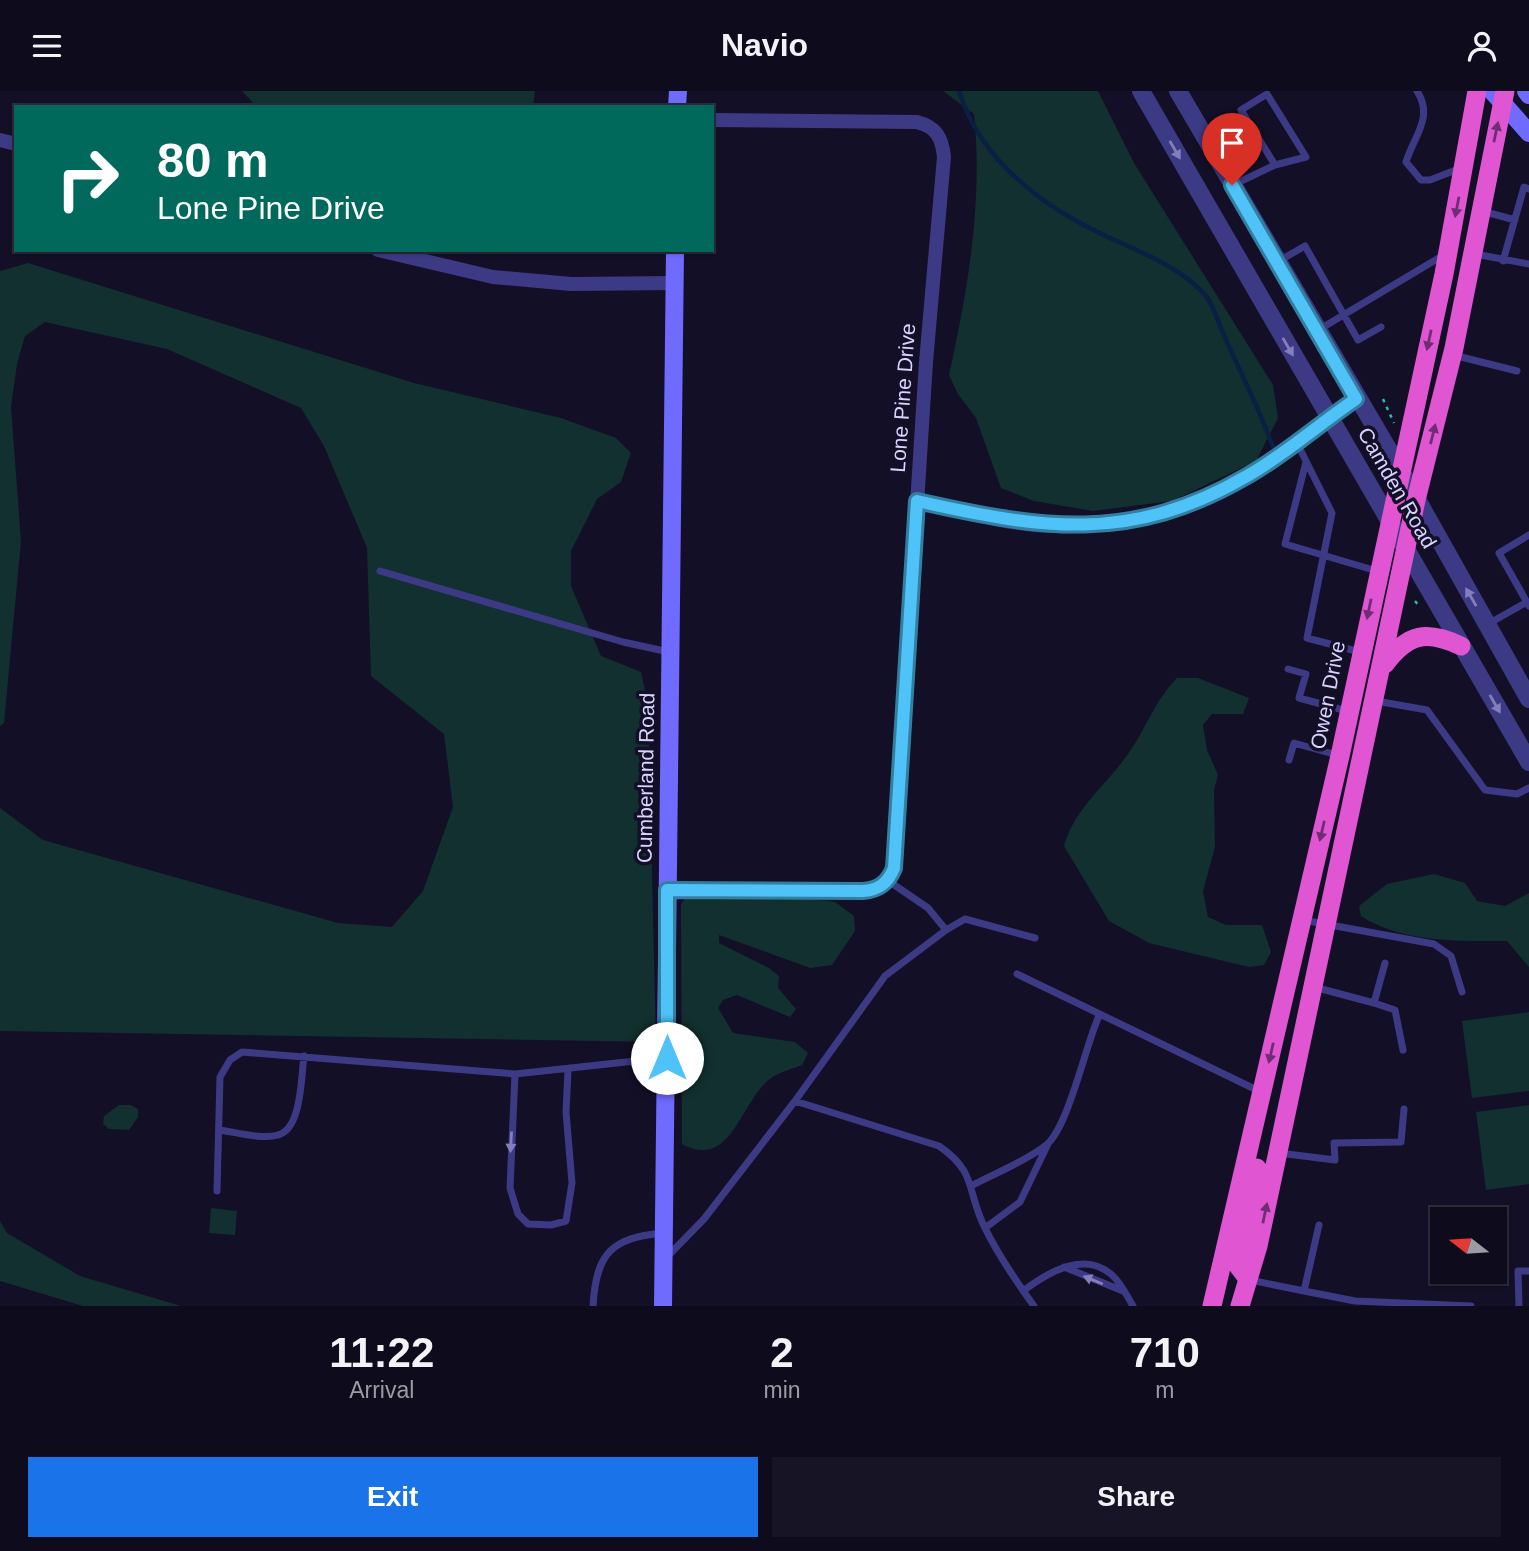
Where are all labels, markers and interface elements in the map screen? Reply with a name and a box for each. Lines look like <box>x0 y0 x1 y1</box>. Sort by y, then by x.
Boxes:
icon: menu <box>28 27 66 65</box>
text: Navio <box>721 27 808 63</box>
icon: person <box>1463 27 1501 65</box>
pin <box>1202 113 1262 185</box>
one-way arrow <box>1491 121 1502 143</box>
icon: arrive <box>1213 124 1251 162</box>
icon: right <box>42 133 133 224</box>
text: 80 m <box>157 133 269 187</box>
one-way arrow <box>1169 141 1181 160</box>
text: Lone Pine Drive <box>157 190 385 226</box>
one-way arrow <box>1451 196 1462 218</box>
street label: Lone Pine Drive <box>886 323 919 473</box>
one-way arrow <box>1424 329 1435 351</box>
one-way arrow <box>1282 338 1295 357</box>
street label: Camden Road <box>1354 423 1441 552</box>
one-way arrow <box>1428 423 1439 445</box>
one-way arrow <box>1465 588 1477 607</box>
one-way arrow <box>1364 598 1375 620</box>
street label: Owen Drive <box>1306 639 1349 751</box>
street label: Cumberland Road <box>633 693 658 863</box>
one-way arrow <box>1489 694 1501 713</box>
one-way arrow <box>1317 821 1328 843</box>
position arrow <box>630 1021 704 1095</box>
one-way arrow <box>1265 1042 1276 1064</box>
one-way arrow <box>506 1131 517 1153</box>
one-way arrow <box>1260 1202 1271 1224</box>
north arrow <box>1430 1207 1507 1285</box>
map controls <box>1430 1207 1507 1284</box>
one-way arrow <box>1083 1275 1104 1286</box>
text: 11:22 <box>329 1329 434 1376</box>
text: 2 <box>770 1329 794 1376</box>
text: 710 <box>1130 1329 1200 1376</box>
text: Arrival <box>349 1377 414 1403</box>
text: min <box>763 1377 801 1403</box>
text: m <box>1155 1377 1174 1403</box>
button: Exit <box>28 1457 758 1537</box>
button: Share <box>772 1457 1501 1537</box>

